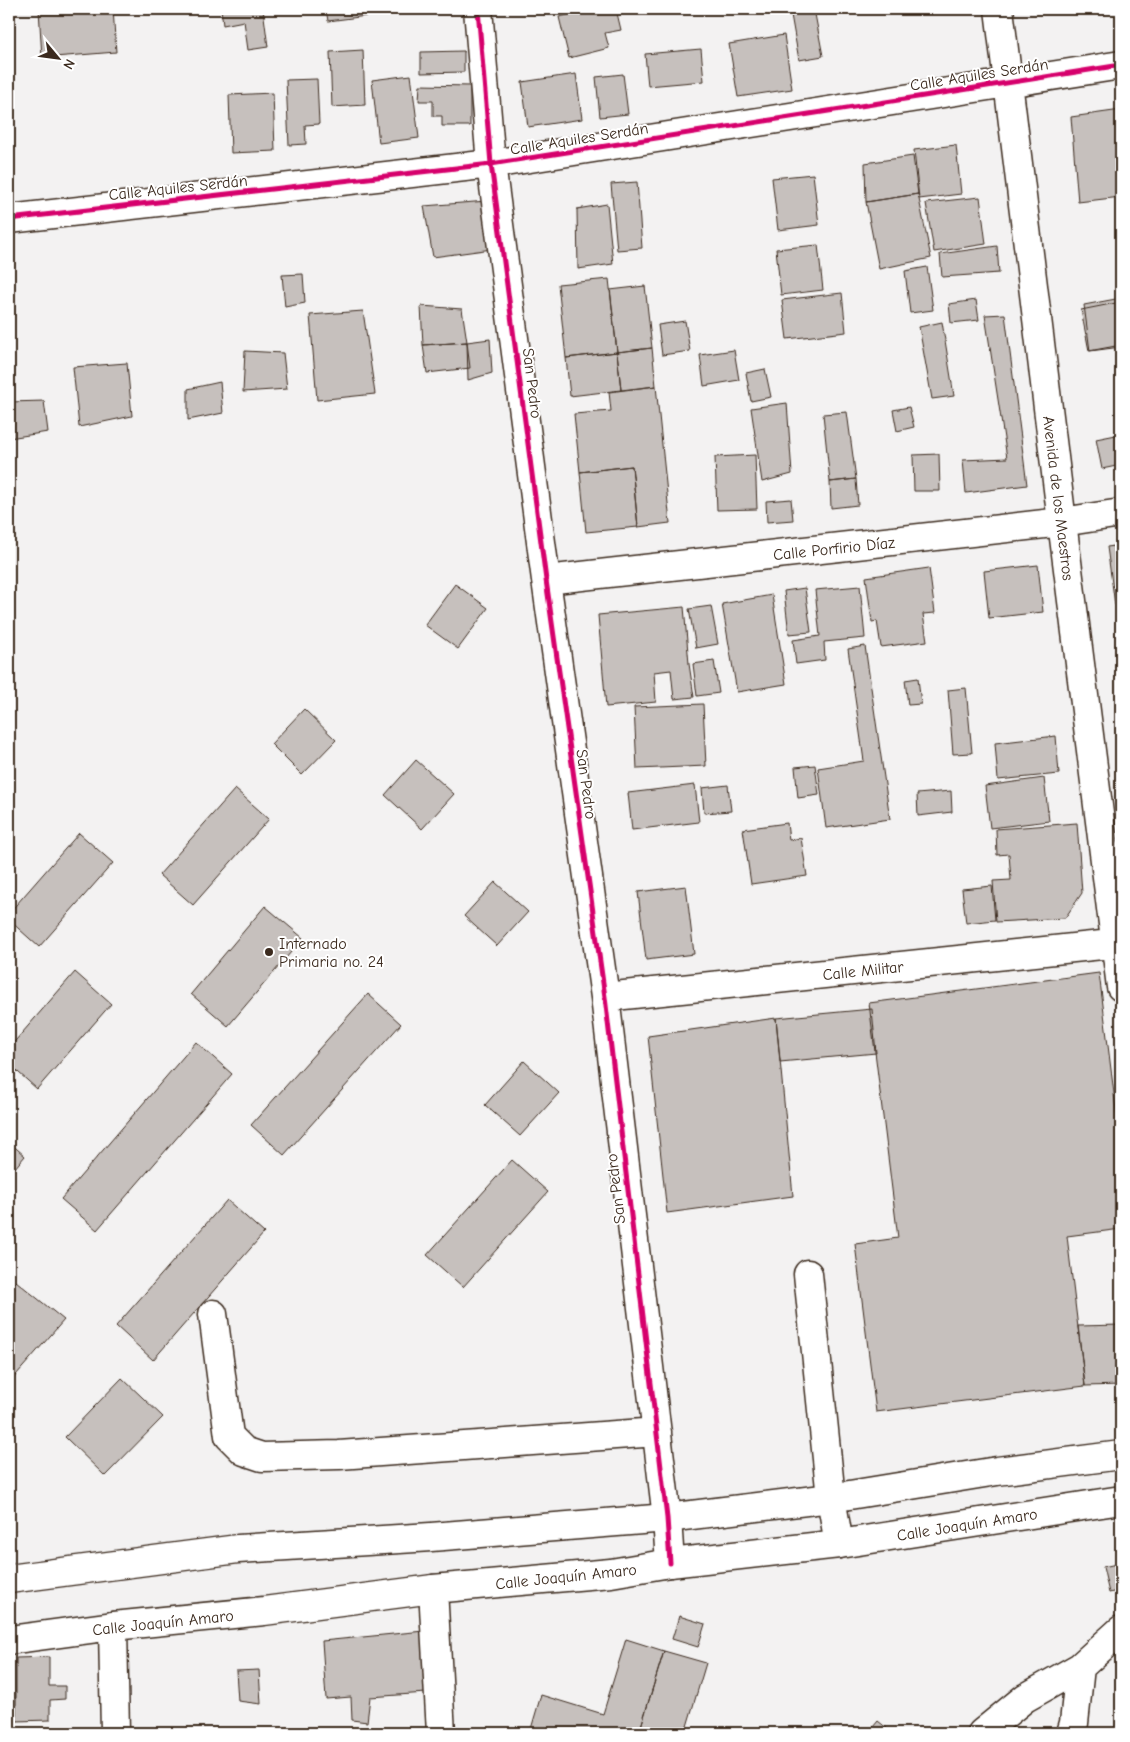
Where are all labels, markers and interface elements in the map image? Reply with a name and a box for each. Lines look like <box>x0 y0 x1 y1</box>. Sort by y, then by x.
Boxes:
north arrow <box>32 32 82 82</box>
street label: Calle Aquiles Serdán <box>909 55 1050 95</box>
text: N <box>59 56 79 72</box>
street label: Calle Aquiles Serdán <box>509 119 650 159</box>
street label: Calle Aquiles Serdán <box>108 172 248 204</box>
street label: San Pedro <box>519 347 545 419</box>
street label: Avenida de los Maestros <box>1039 415 1077 582</box>
street label: Calle Porfirio Díaz <box>772 534 896 564</box>
street label: San Pedro <box>572 748 600 820</box>
place label: Internado Primaria no. 24 <box>279 935 384 971</box>
marker: Internado Primaria no. 24 <box>263 946 275 958</box>
street label: Calle Militar <box>822 958 905 984</box>
street label: San Pedro <box>603 1153 629 1225</box>
street label: Calle Joaquín Amaro <box>896 1505 1039 1545</box>
street label: Calle Joaquín Amaro <box>495 1561 638 1593</box>
street label: Calle Joaquín Amaro <box>92 1607 235 1639</box>

